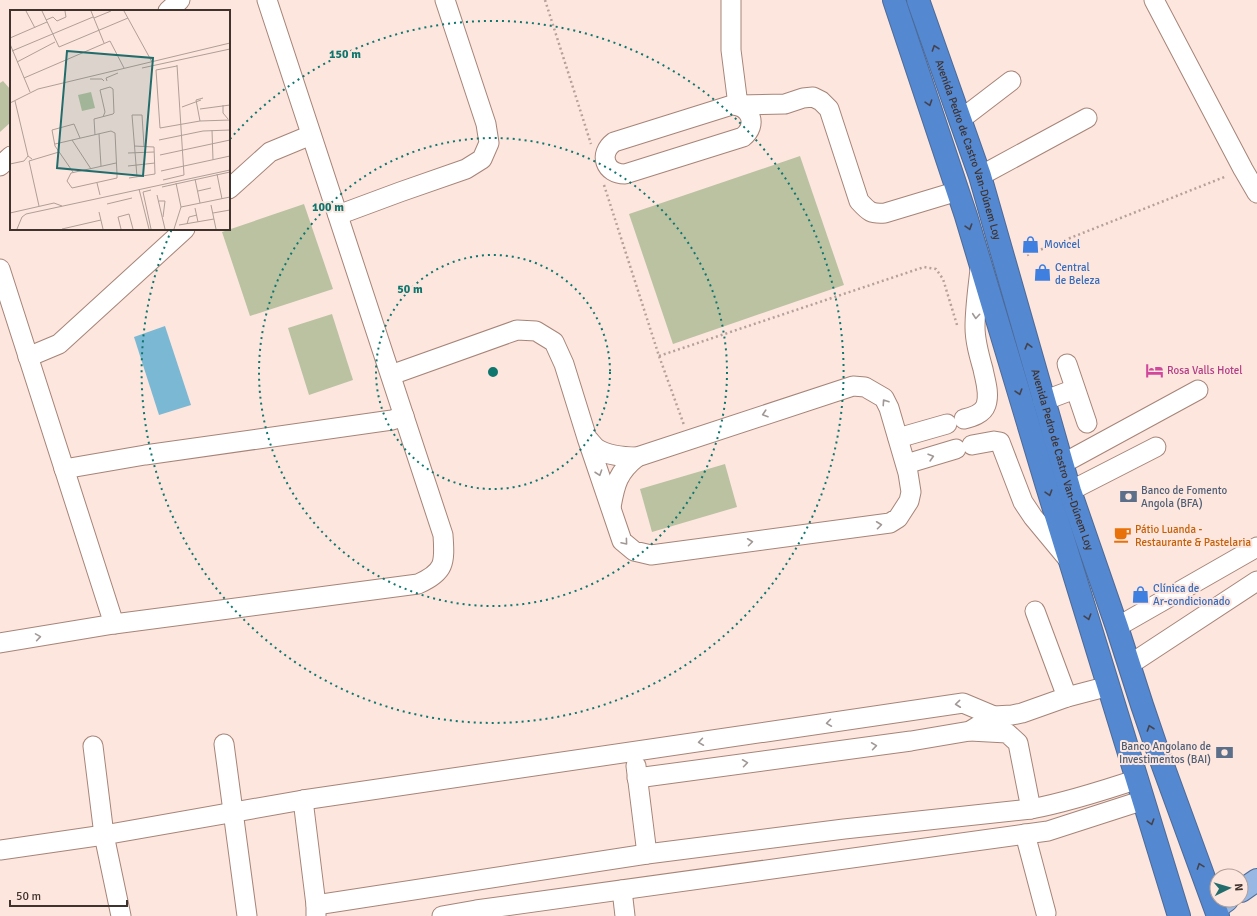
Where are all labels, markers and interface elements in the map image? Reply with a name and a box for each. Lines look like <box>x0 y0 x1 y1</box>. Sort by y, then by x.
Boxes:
inset map <box>10 10 230 230</box>
one-way arrow <box>932 45 940 52</box>
text: 150 m <box>329 47 361 62</box>
street label: Avenida Pedro de Castro Van-Dúnem Loy <box>932 58 1004 242</box>
one-way arrow <box>924 100 932 107</box>
text: 100 m <box>312 200 344 215</box>
one-way arrow <box>964 223 973 230</box>
shop icon: Movicel <box>1021 234 1041 254</box>
place label: Movicel <box>1044 238 1080 251</box>
place label: Central de Beleza <box>1055 261 1100 287</box>
shop icon: Central de Beleza <box>1032 263 1052 283</box>
text: 50 m <box>397 282 423 297</box>
one-way arrow <box>971 313 980 319</box>
one-way arrow <box>1024 343 1033 350</box>
hotel icon: Rosa Valls Hotel <box>1144 360 1164 380</box>
place label: Rosa Valls Hotel <box>1167 364 1243 377</box>
centre of rings <box>486 365 500 379</box>
street label: Avenida Pedro de Castro Van-Dúnem Loy <box>1028 367 1096 553</box>
one-way arrow <box>1014 388 1023 395</box>
one-way arrow <box>882 399 890 406</box>
one-way arrow <box>762 410 769 418</box>
one-way arrow <box>927 453 934 462</box>
one-way arrow <box>594 469 603 476</box>
place label: Banco de Fomento Angola (BFA) <box>1141 484 1227 510</box>
bank icon: Banco de Fomento Angola (BFA) <box>1118 486 1138 506</box>
one-way arrow <box>1044 489 1053 496</box>
one-way arrow <box>876 521 882 530</box>
place label: Pátio Luanda - Restaurante & Pastelaria <box>1135 523 1251 549</box>
cafe icon: Pátio Luanda - Restaurante & Pastelaria <box>1112 525 1132 545</box>
one-way arrow <box>621 538 628 545</box>
one-way arrow <box>747 538 753 547</box>
place label: Clínica de Ar-condicionado <box>1153 582 1231 608</box>
shop icon: Clínica de Ar-condicionado <box>1130 584 1150 604</box>
one-way arrow <box>1083 613 1092 620</box>
one-way arrow <box>35 633 42 641</box>
one-way arrow <box>955 700 961 709</box>
one-way arrow <box>826 718 832 727</box>
one-way arrow <box>1146 725 1154 732</box>
one-way arrow <box>698 737 704 746</box>
place label: Banco Angolano de Investimentos (BAI) <box>1119 740 1211 766</box>
one-way arrow <box>871 742 877 751</box>
bank icon: Banco Angolano de Investimentos (BAI) <box>1214 742 1234 762</box>
one-way arrow <box>742 759 748 768</box>
one-way arrow <box>1146 818 1155 825</box>
one-way arrow <box>1197 863 1205 870</box>
north arrow <box>1209 868 1249 908</box>
scale bar <box>10 882 127 908</box>
text: N <box>1232 883 1245 892</box>
text: 50 m <box>16 889 41 904</box>

